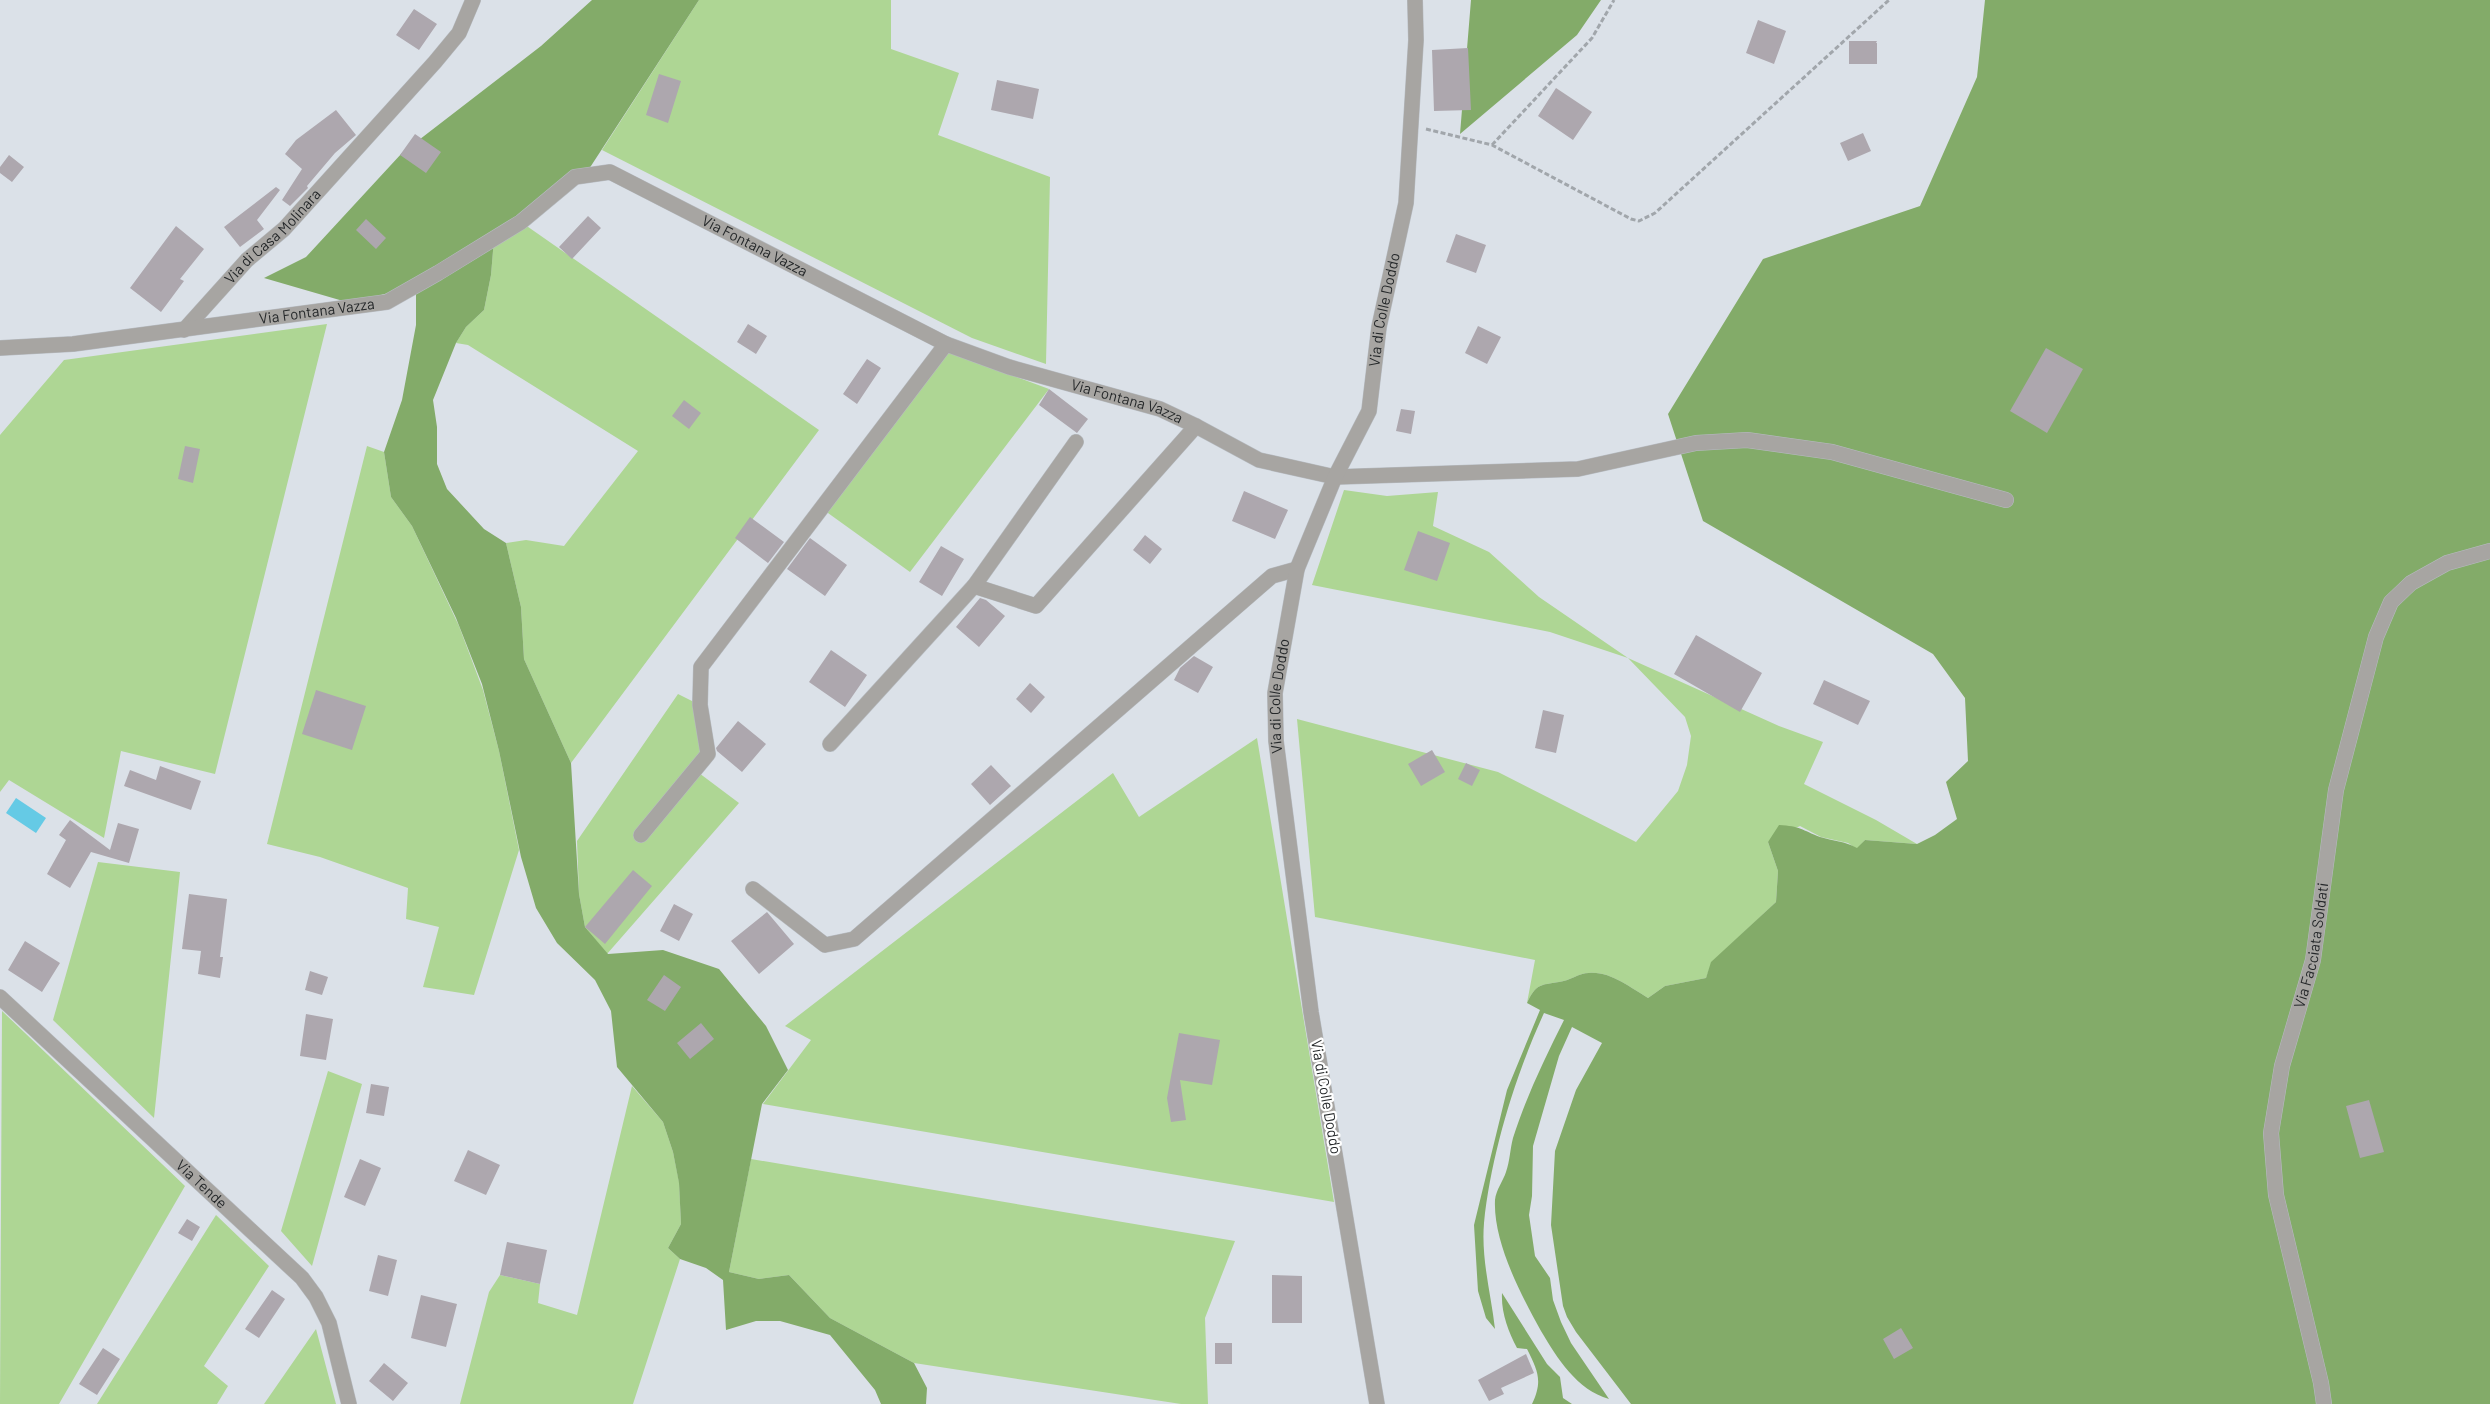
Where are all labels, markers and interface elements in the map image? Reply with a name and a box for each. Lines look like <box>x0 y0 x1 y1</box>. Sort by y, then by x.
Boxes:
street label: Via di Casa Molinara <box>220 185 324 287</box>
street label: Via Fontana Vazza <box>699 211 811 280</box>
street label: Via di Colle Doddo <box>1364 251 1403 368</box>
street label: Via Fontana Vazza <box>258 294 375 327</box>
street label: Via Fontana Vazza <box>1069 375 1186 427</box>
street label: Via di Colle Doddo <box>1265 637 1292 755</box>
street label: Via Facciata Soldati <box>2289 882 2331 1010</box>
street label: Via di Colle Doddo <box>1308 1038 1346 1155</box>
street label: Via Tende <box>173 1156 231 1212</box>

